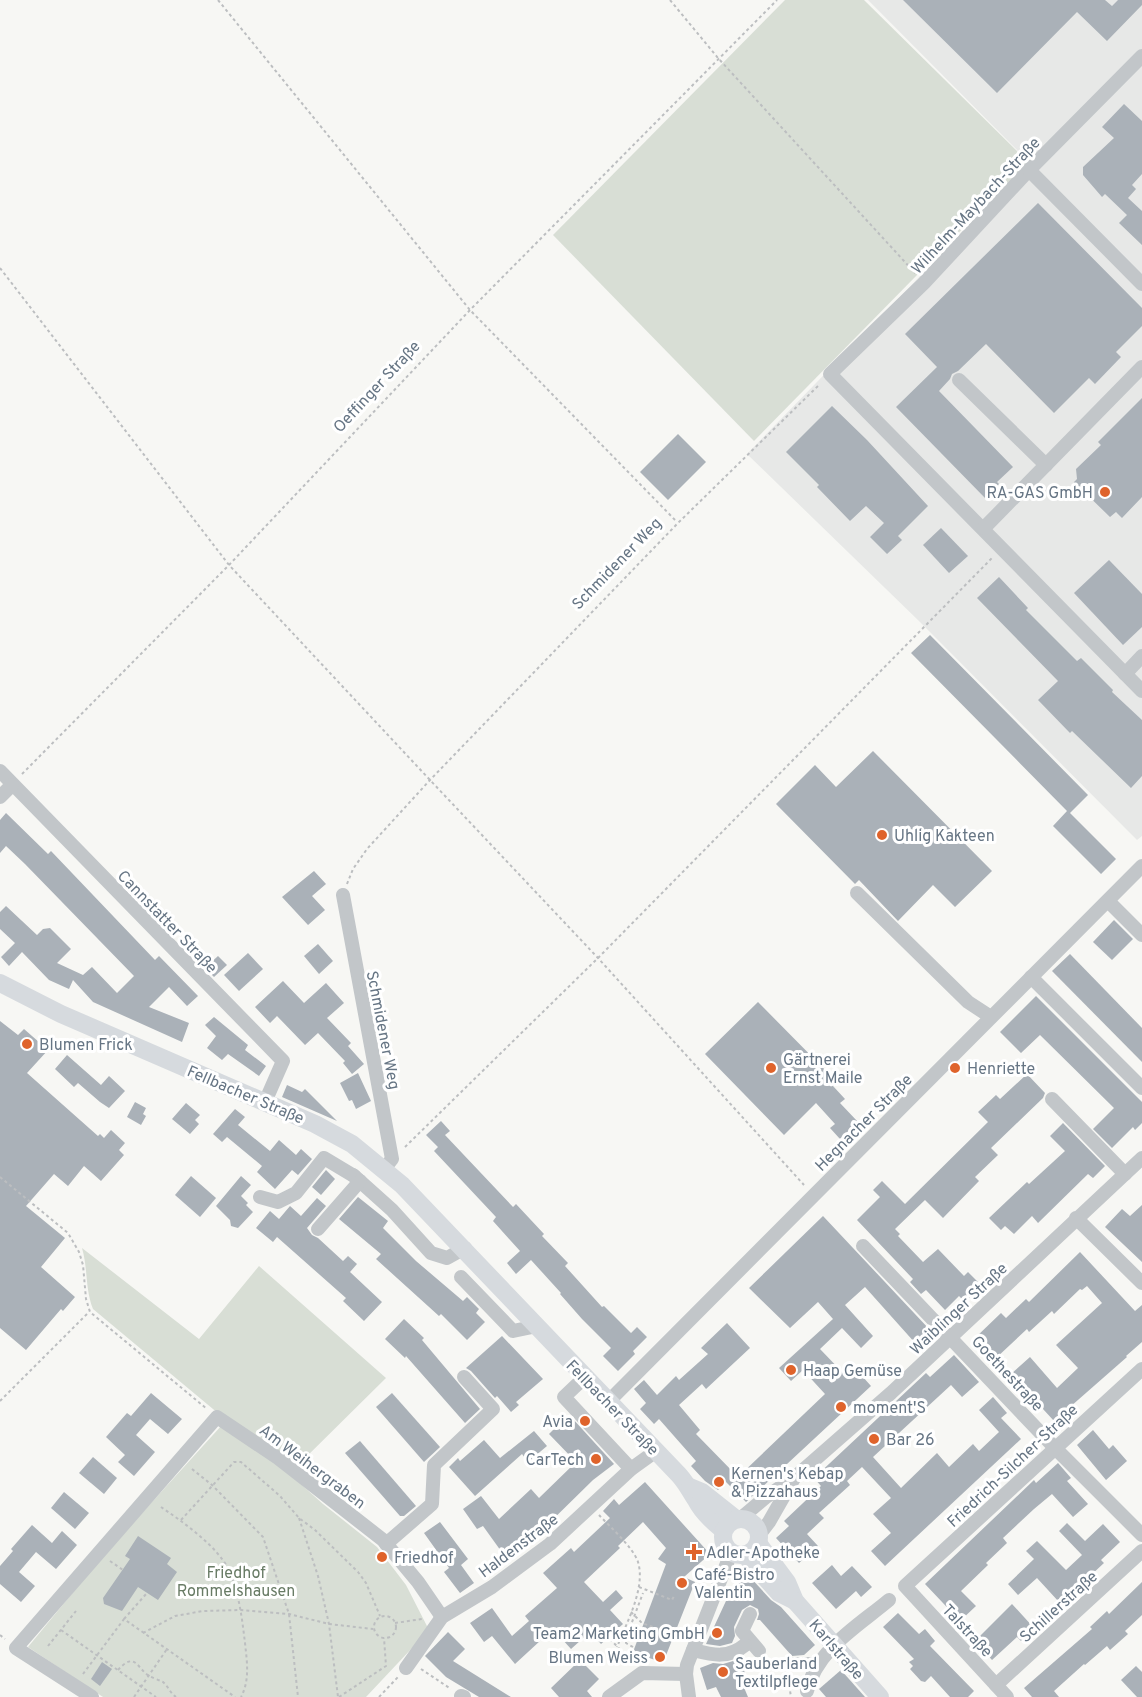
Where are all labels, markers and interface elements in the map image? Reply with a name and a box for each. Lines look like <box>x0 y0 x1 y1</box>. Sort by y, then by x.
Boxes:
street label: Wilhelm-Maybach-Straße <box>908 134 1045 279</box>
street label: Oeffinger Straße <box>330 337 425 438</box>
place label: RA-GAS GmbH <box>986 484 1093 504</box>
marker: RA-GAS GmbH <box>1098 485 1112 499</box>
street label: Schmidener Weg <box>568 514 667 615</box>
place label: Uhlig Kakteen <box>894 827 995 847</box>
marker: Uhlig Kakteen <box>875 828 889 842</box>
street label: Cannstatter Straße <box>112 867 221 978</box>
street label: Schmidener Weg <box>361 969 403 1091</box>
place label: Blumen Frick <box>39 1036 133 1056</box>
marker: Blumen Frick <box>20 1037 34 1051</box>
place label: Gärtnerei Ernst Maile <box>783 1051 862 1089</box>
place label: Henriette <box>967 1060 1035 1080</box>
marker: Gärtnerei Ernst Maile <box>764 1061 778 1075</box>
marker: Henriette <box>948 1061 962 1075</box>
street label: Fellbacher Straße <box>184 1062 307 1130</box>
street label: Hegnacher Straße <box>812 1071 917 1176</box>
street label: Waiblinger Straße <box>906 1259 1012 1360</box>
street label: Goethestraße <box>966 1332 1047 1417</box>
street label: Fellbacher Straße <box>561 1356 662 1460</box>
place label: Haap Gemüse <box>803 1362 902 1382</box>
marker: Haap Gemüse <box>784 1363 798 1377</box>
place label: moment'S <box>853 1399 926 1419</box>
marker: moment'S <box>834 1400 848 1414</box>
street label: Friedrich-Silcher-Straße <box>944 1401 1083 1532</box>
place label: Avia <box>542 1413 573 1433</box>
marker: Avia <box>578 1414 592 1428</box>
street label: Am Weihergraben <box>255 1421 369 1514</box>
place label: Bar 26 <box>886 1431 935 1451</box>
marker: Bar 26 <box>867 1432 881 1446</box>
place label: CarTech <box>525 1451 584 1471</box>
marker: CarTech <box>589 1452 603 1466</box>
place label: Kernen's Kebap & Pizzahaus <box>731 1465 843 1503</box>
marker: Kernen's Kebap & Pizzahaus <box>712 1475 726 1489</box>
street label: Haldenstraße <box>475 1510 563 1583</box>
place label: Adler-Apotheke <box>706 1544 820 1564</box>
marker: Adler-Apotheke <box>687 1545 701 1559</box>
place label: Friedhof <box>394 1549 454 1569</box>
marker: Friedhof <box>375 1550 389 1564</box>
park label: Friedhof Rommelshausen <box>177 1564 295 1602</box>
place label: Café-Bistro Valentin <box>694 1566 775 1604</box>
street label: Schillerstraße <box>1016 1567 1102 1648</box>
marker: Café-Bistro Valentin <box>675 1576 689 1590</box>
street label: Talstraße <box>937 1601 996 1662</box>
street label: Karlstraße <box>804 1616 867 1685</box>
place label: Team2 Marketing GmbH <box>533 1625 705 1645</box>
marker: Team2 Marketing GmbH <box>710 1626 724 1640</box>
place label: Blumen Weiss <box>548 1649 648 1669</box>
marker: Blumen Weiss <box>653 1650 667 1664</box>
place label: Sauberland Textilpflege <box>735 1655 818 1693</box>
marker: Sauberland Textilpflege <box>716 1665 730 1679</box>

